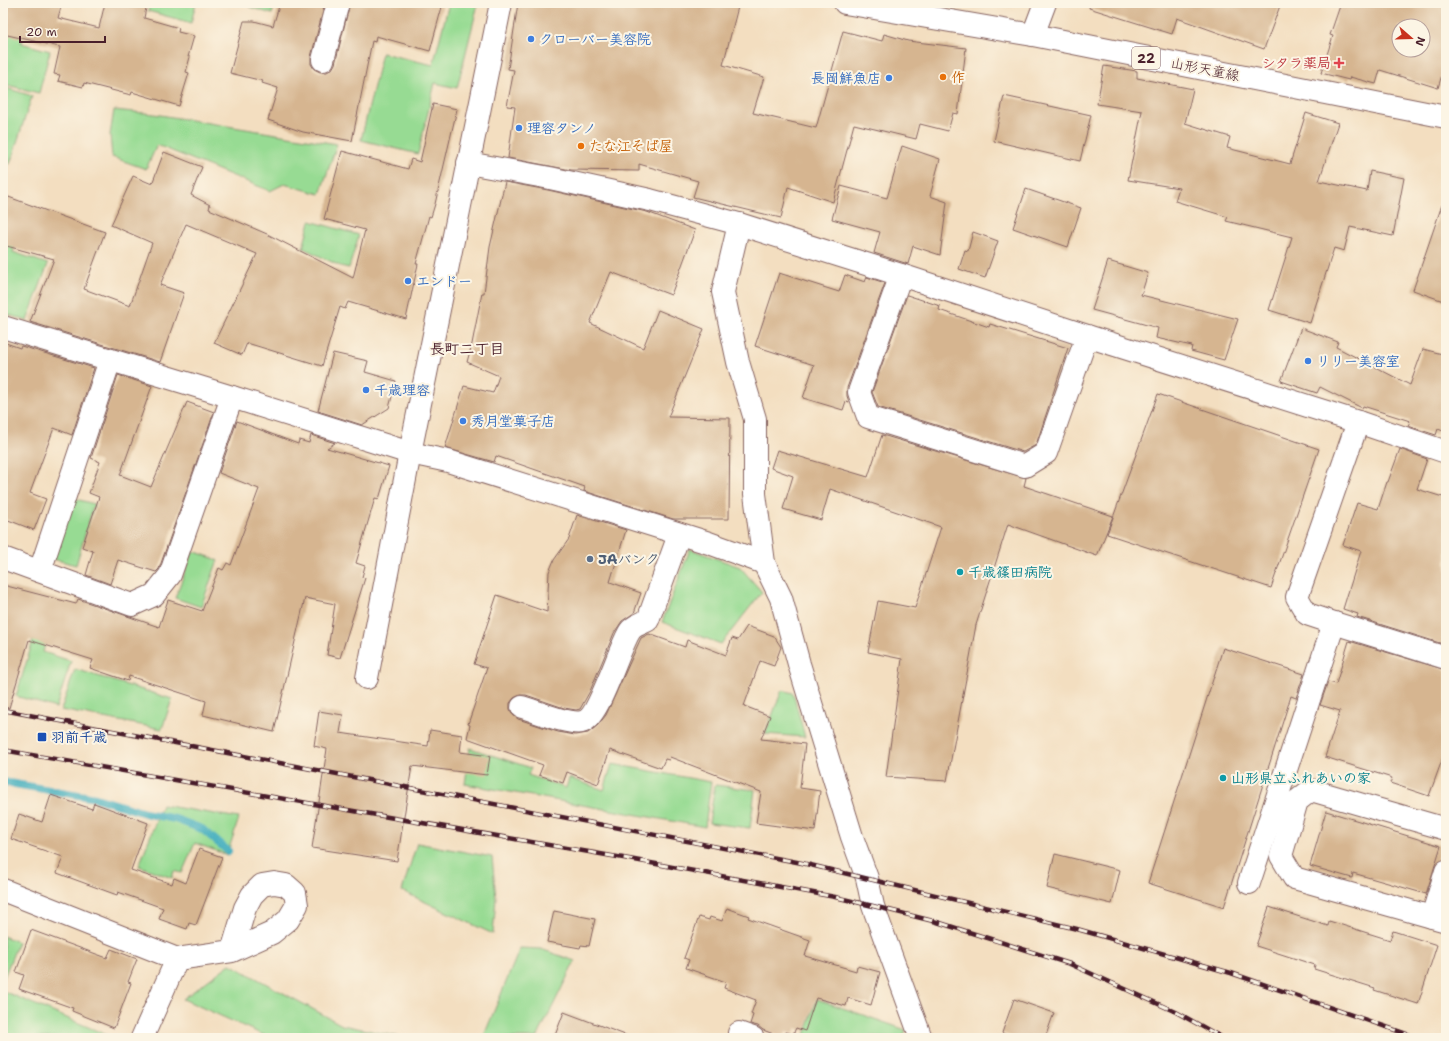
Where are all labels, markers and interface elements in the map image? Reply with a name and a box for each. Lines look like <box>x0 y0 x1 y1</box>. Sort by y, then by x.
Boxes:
scale bar <box>20 18 105 44</box>
north arrow <box>1391 18 1431 58</box>
text: 20 m <box>26 24 57 40</box>
place label: クローバー美容院 <box>539 30 651 48</box>
marker: クローバー美容院 <box>526 34 536 44</box>
text: N <box>1411 35 1428 48</box>
road number: 22 <box>1132 47 1160 69</box>
street label: 山形天童線 <box>1169 53 1241 85</box>
place label: シタラ薬局 <box>1262 54 1331 72</box>
marker: シタラ薬局 <box>1334 58 1344 68</box>
place label: 作 <box>951 68 965 86</box>
place label: 長岡鮮魚店 <box>811 69 881 87</box>
marker: 作 <box>938 72 948 82</box>
marker: 長岡鮮魚店 <box>884 73 894 83</box>
place label: 理容タンノ <box>527 119 596 137</box>
marker: 理容タンノ <box>514 123 524 133</box>
place label: たな江そば屋 <box>589 137 673 155</box>
marker: たな江そば屋 <box>576 141 586 151</box>
place label: エンドー <box>416 272 472 290</box>
marker: エンドー <box>403 276 413 286</box>
district label: 長町二丁目 <box>429 339 505 359</box>
place label: リリー美容室 <box>1316 352 1400 370</box>
marker: リリー美容室 <box>1303 356 1313 366</box>
place label: 千歳理容 <box>374 381 430 399</box>
marker: 千歳理容 <box>361 385 371 395</box>
place label: 秀月堂菓子店 <box>471 412 555 430</box>
marker: 秀月堂菓子店 <box>458 416 468 426</box>
place label: JAバンク <box>598 550 660 568</box>
marker: JAバンク <box>585 554 595 564</box>
place label: 千歳篠田病院 <box>968 563 1052 581</box>
marker: 千歳篠田病院 <box>955 567 965 577</box>
place label: 羽前千歳 <box>51 728 107 746</box>
marker: 羽前千歳 <box>36 731 48 743</box>
place label: 山形県立ふれあいの家 <box>1231 769 1371 787</box>
marker: 山形県立ふれあいの家 <box>1218 773 1228 783</box>

